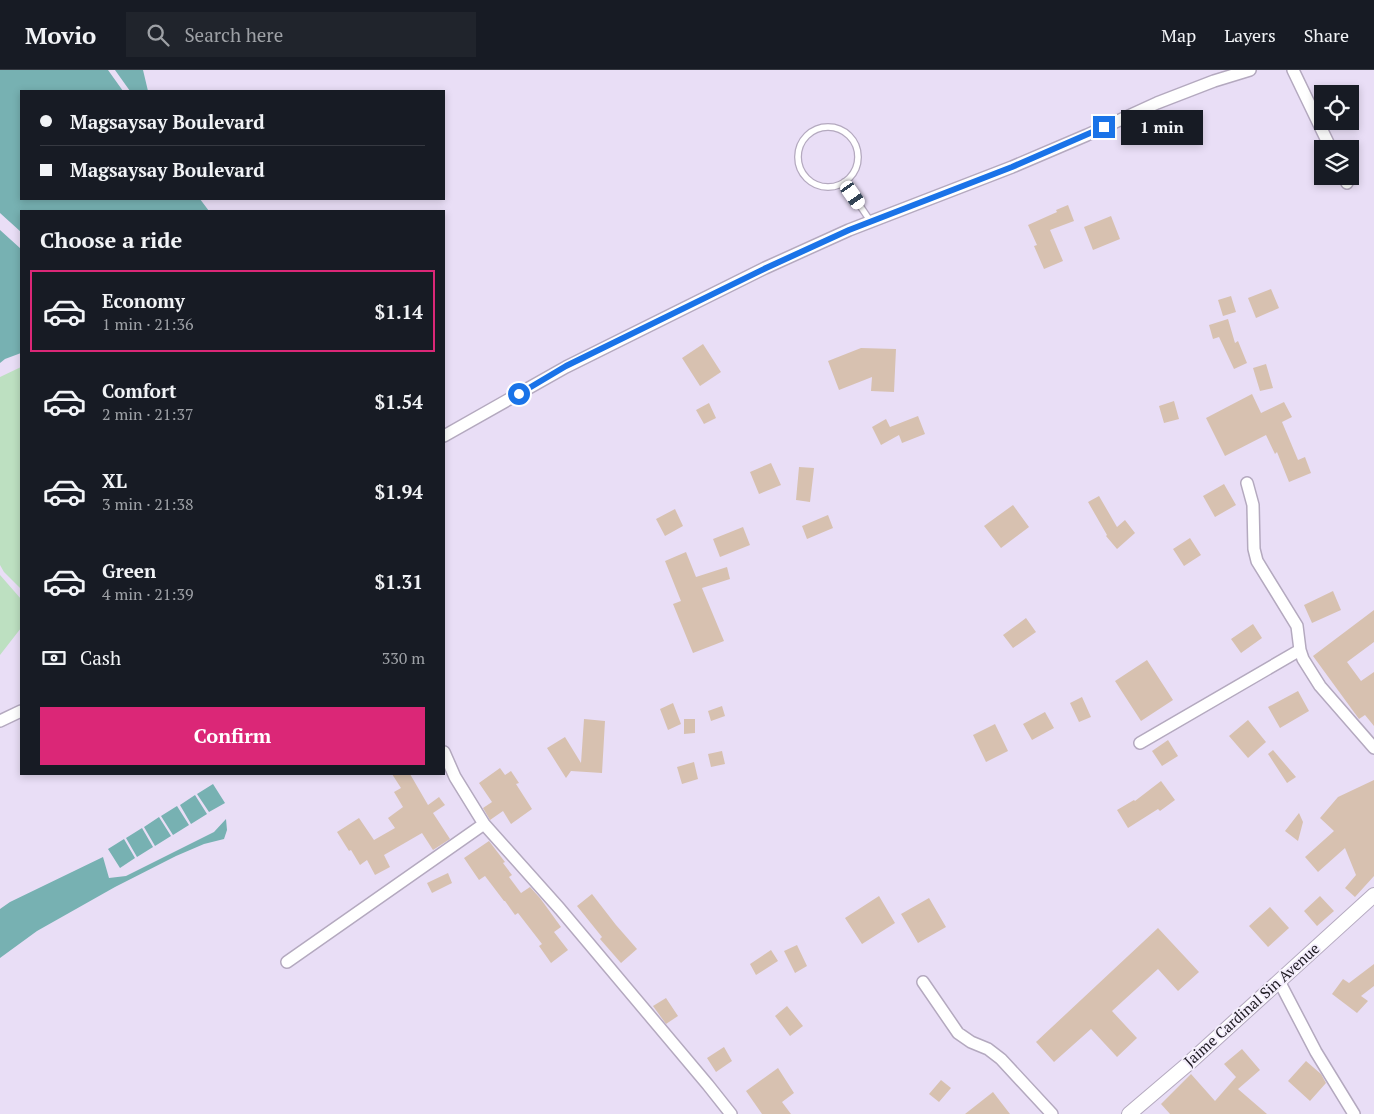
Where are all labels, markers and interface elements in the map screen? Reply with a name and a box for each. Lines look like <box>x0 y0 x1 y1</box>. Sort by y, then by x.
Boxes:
search box <box>126 12 476 57</box>
text: Movio <box>25 19 96 51</box>
icon: search <box>144 21 172 49</box>
text: Search here <box>184 22 283 47</box>
text: Map <box>1161 23 1196 47</box>
text: Layers <box>1224 23 1276 47</box>
text: Share <box>1304 23 1349 47</box>
map controls <box>1314 85 1359 185</box>
button: locate <box>1314 85 1359 130</box>
text: Magsaysay Boulevard <box>70 109 265 134</box>
callout: 1 min <box>1122 110 1204 144</box>
route end <box>1093 116 1115 138</box>
text: 1 min <box>1140 116 1184 138</box>
button: layers <box>1314 140 1359 185</box>
text: Magsaysay Boulevard <box>70 157 265 182</box>
car <box>838 178 867 212</box>
text: Choose a ride <box>40 225 182 254</box>
text: Economy <box>102 288 185 313</box>
icon: car <box>42 289 87 334</box>
text: $1.14 <box>374 299 423 324</box>
text: 1 min · 21:36 <box>102 313 194 335</box>
text: Comfort <box>102 378 177 403</box>
icon: car <box>42 379 87 424</box>
route start <box>508 383 530 405</box>
text: $1.54 <box>374 389 423 414</box>
text: 2 min · 21:37 <box>102 403 194 425</box>
text: XL <box>102 468 127 493</box>
icon: car <box>42 469 87 514</box>
text: $1.94 <box>374 479 423 504</box>
text: 3 min · 21:38 <box>102 493 194 515</box>
text: Green <box>102 558 156 583</box>
icon: car <box>42 559 87 604</box>
text: $1.31 <box>374 569 423 594</box>
text: 4 min · 21:39 <box>102 583 194 605</box>
icon: cash <box>40 644 68 672</box>
text: Cash <box>80 645 121 670</box>
text: 330 m <box>382 647 425 669</box>
button: Confirm <box>40 707 425 765</box>
street label: Jaime Cardinal Sin Avenue <box>1179 938 1323 1070</box>

